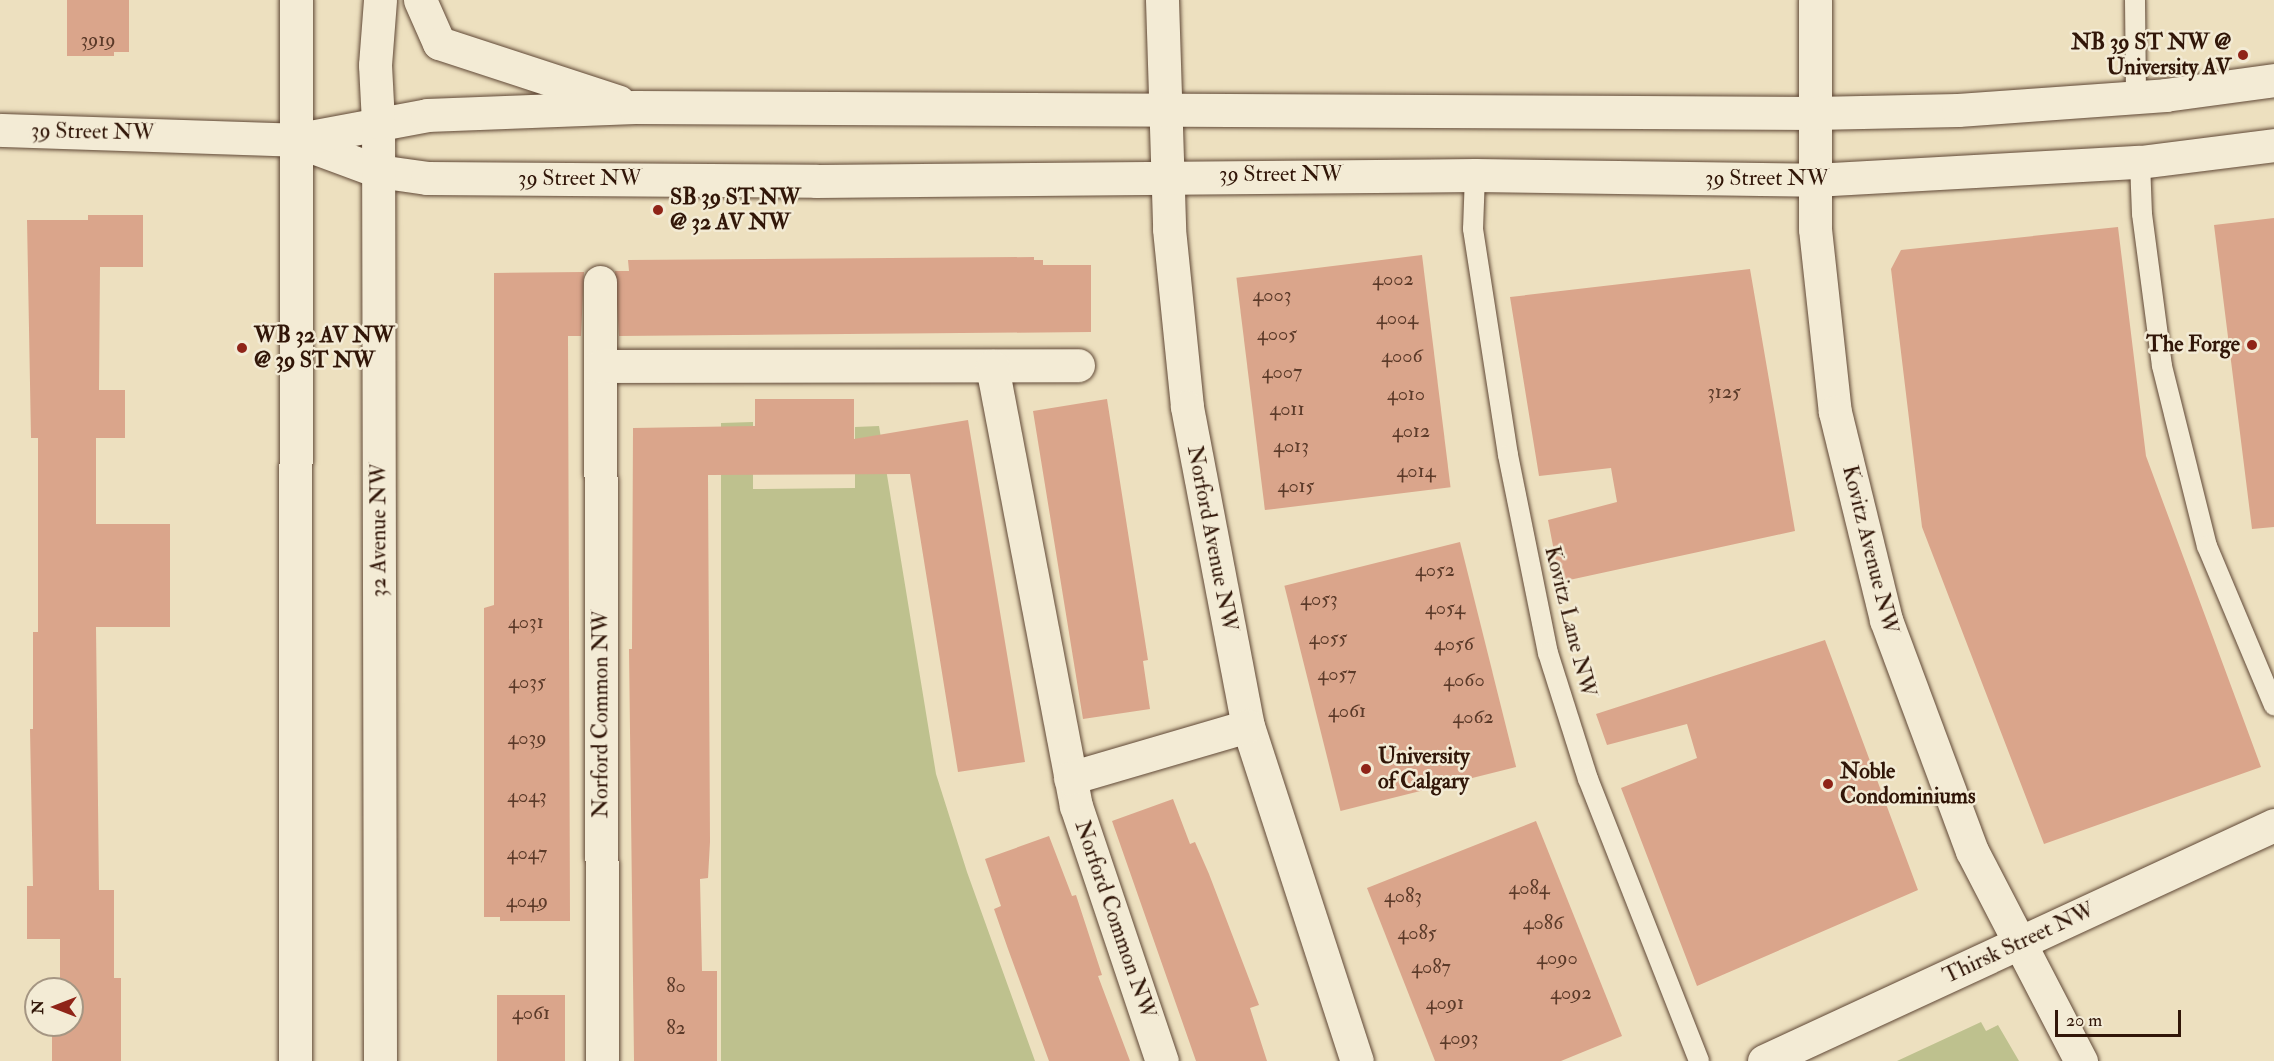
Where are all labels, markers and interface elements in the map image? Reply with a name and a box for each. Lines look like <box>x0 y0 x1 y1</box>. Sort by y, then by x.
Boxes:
house number: 3919 <box>80 27 116 51</box>
place label: NB 39 ST NW @ University AV <box>2071 29 2231 80</box>
marker: NB 39 ST NW @ University AV <box>2236 48 2250 62</box>
street label: 39 Street NW <box>31 118 155 146</box>
street label: 39 Street NW <box>1219 162 1343 188</box>
street label: 39 Street NW <box>518 166 642 192</box>
street label: 39 Street NW <box>1705 166 1829 192</box>
place label: SB 39 ST NW @ 32 AV NW <box>670 184 801 236</box>
marker: SB 39 ST NW @ 32 AV NW <box>651 203 665 217</box>
house number: 4002 <box>1372 266 1414 290</box>
house number: 4003 <box>1253 282 1291 306</box>
house number: 4004 <box>1376 305 1418 329</box>
house number: 4005 <box>1257 321 1297 345</box>
place label: WB 32 AV NW @ 39 ST NW <box>254 322 395 374</box>
place label: The Forge <box>2146 332 2240 358</box>
marker: The Forge <box>2245 338 2259 352</box>
marker: WB 32 AV NW @ 39 ST NW <box>235 341 249 355</box>
house number: 4006 <box>1381 343 1423 367</box>
house number: 4007 <box>1262 359 1302 383</box>
house number: 3125 <box>1707 379 1741 403</box>
house number: 4010 <box>1387 381 1425 405</box>
house number: 4011 <box>1269 396 1305 420</box>
house number: 4012 <box>1392 418 1430 442</box>
house number: 4013 <box>1273 433 1309 457</box>
street label: Norford Avenue NW <box>1181 443 1243 635</box>
house number: 4014 <box>1397 458 1435 482</box>
street label: 32 Avenue NW <box>366 463 392 597</box>
street label: Kovitz Avenue NW <box>1836 463 1904 637</box>
house number: 4015 <box>1278 473 1314 497</box>
street label: Kovitz Lane NW <box>1538 543 1602 701</box>
house number: 4052 <box>1415 557 1455 581</box>
house number: 4053 <box>1300 586 1338 610</box>
house number: 4054 <box>1425 595 1465 619</box>
house number: 4031 <box>508 609 544 633</box>
street label: Norford Common NW <box>588 610 614 818</box>
house number: 4055 <box>1309 625 1347 649</box>
house number: 4056 <box>1434 631 1474 655</box>
house number: 4057 <box>1317 661 1357 685</box>
house number: 4060 <box>1443 667 1485 691</box>
house number: 4035 <box>508 669 546 693</box>
house number: 4061 <box>1328 698 1366 722</box>
house number: 4062 <box>1452 704 1494 728</box>
house number: 4039 <box>508 725 546 749</box>
place label: University of Calgary <box>1378 743 1470 794</box>
place label: Noble Condominiums <box>1840 758 1975 810</box>
marker: University of Calgary <box>1359 762 1373 776</box>
marker: Noble Condominiums <box>1821 777 1835 791</box>
house number: 4043 <box>507 783 547 807</box>
street label: Norford Common NW <box>1069 817 1161 1023</box>
house number: 4047 <box>507 840 547 864</box>
house number: 4084 <box>1508 875 1550 899</box>
house number: 4083 <box>1384 883 1422 907</box>
house number: 4049 <box>506 888 548 912</box>
street label: Thirsk Street NW <box>1939 896 2099 990</box>
house number: 4086 <box>1523 910 1563 934</box>
house number: 4085 <box>1397 920 1437 944</box>
house number: 4090 <box>1536 945 1578 969</box>
house number: 4087 <box>1411 954 1451 978</box>
house number: 80 <box>666 973 686 997</box>
north arrow <box>24 977 84 1037</box>
house number: 4092 <box>1550 980 1592 1004</box>
house number: 4091 <box>1426 990 1464 1014</box>
scale bar <box>2058 998 2184 1036</box>
text: N <box>28 1000 48 1014</box>
house number: 4061 <box>512 1000 550 1024</box>
text: 20 m <box>2066 1009 2102 1032</box>
house number: 82 <box>666 1015 686 1039</box>
house number: 4093 <box>1440 1025 1478 1049</box>

